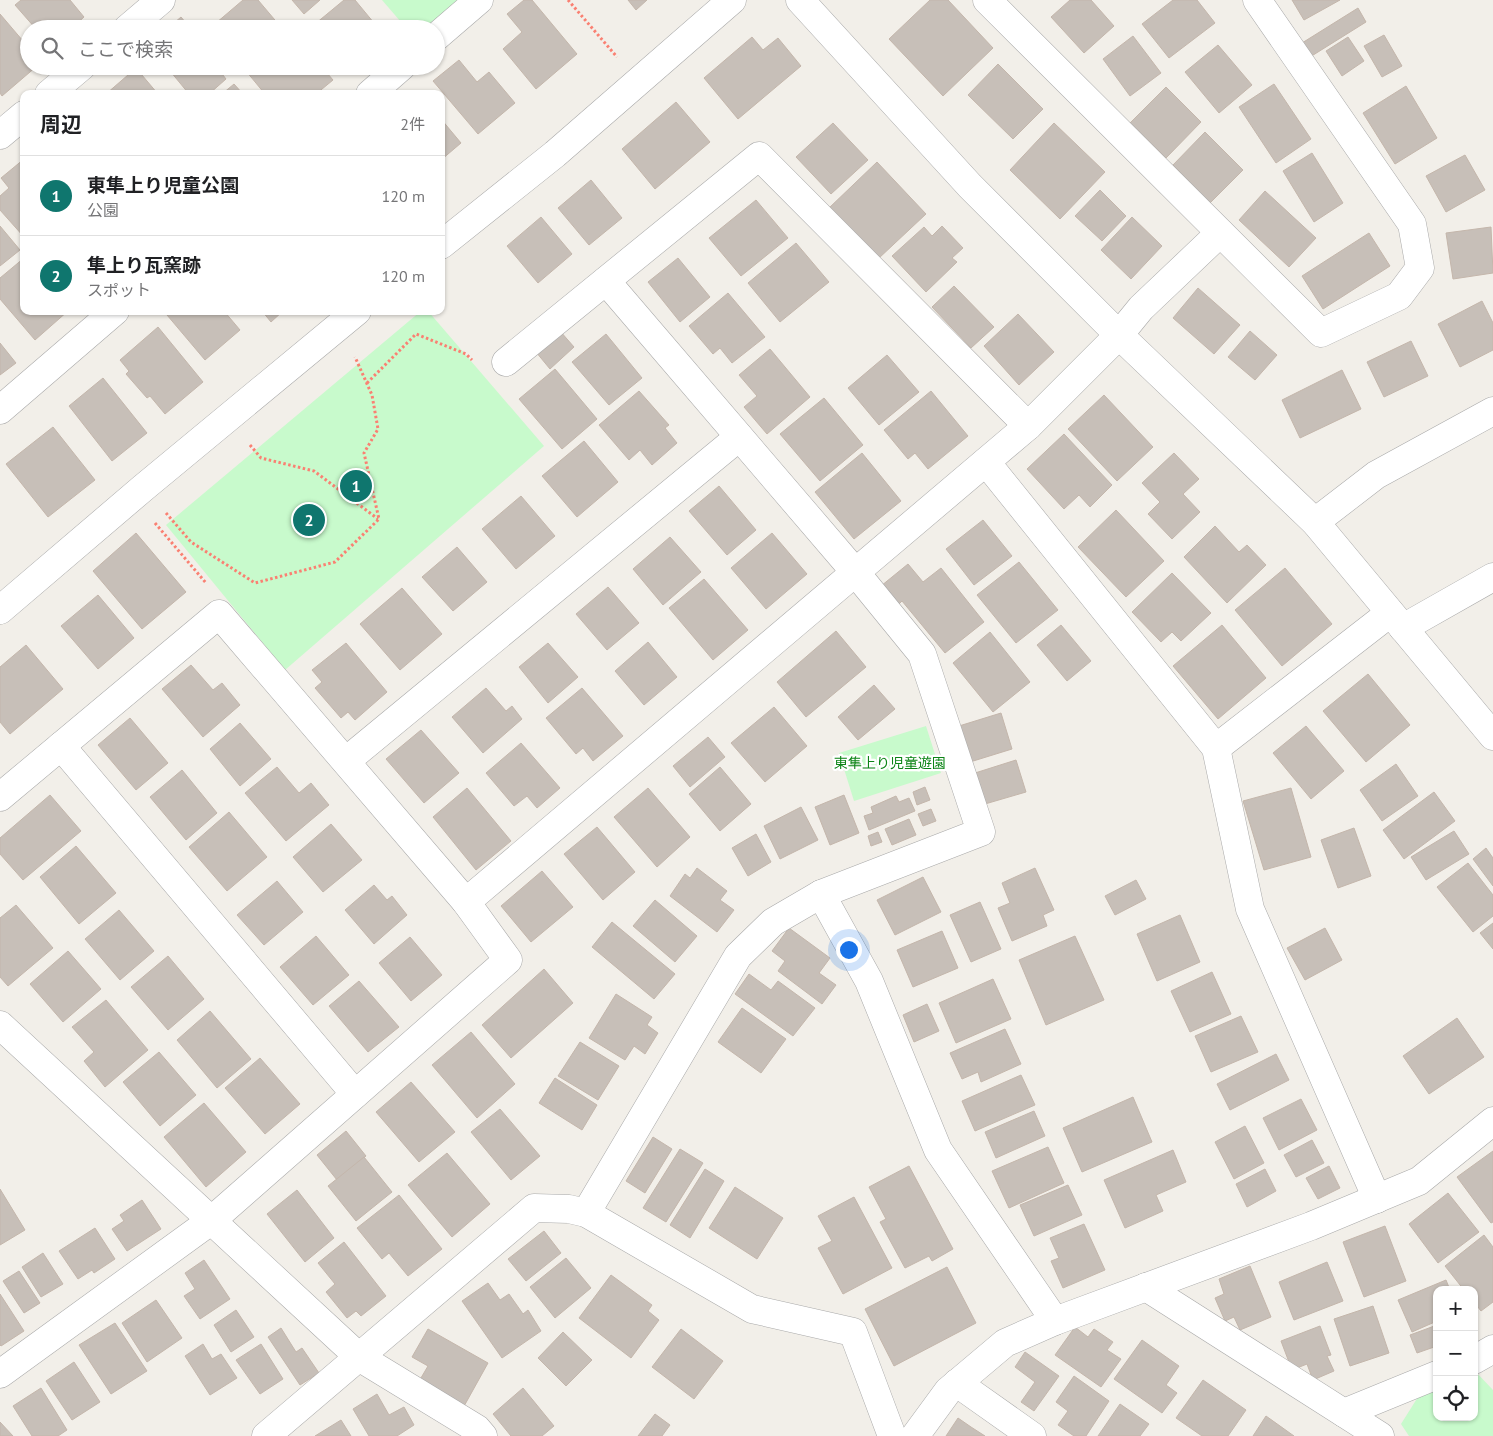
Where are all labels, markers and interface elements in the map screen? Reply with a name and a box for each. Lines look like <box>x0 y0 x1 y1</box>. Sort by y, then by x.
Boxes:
search box <box>20 20 445 75</box>
icon: search <box>38 34 66 62</box>
text: ここで検索 <box>78 37 173 61</box>
text: 周辺 <box>40 111 82 138</box>
text: 2件 <box>400 114 425 134</box>
text: 東隼上り児童公園 <box>87 173 239 197</box>
text: 1 <box>51 186 61 206</box>
text: 120 m <box>382 186 425 206</box>
text: 公園 <box>87 200 119 220</box>
text: 隼上り瓦窯跡 <box>87 253 201 277</box>
text: 2 <box>51 266 61 286</box>
text: 120 m <box>382 266 425 286</box>
text: スポット <box>87 280 151 300</box>
pin: 1 <box>340 467 372 505</box>
pin: 2 <box>293 501 325 539</box>
park label: 東隼上り児童遊園 <box>834 754 946 772</box>
your location <box>836 937 862 963</box>
map controls <box>1433 1286 1478 1421</box>
button: + <box>1433 1286 1478 1331</box>
button: − <box>1433 1331 1478 1376</box>
button: locate <box>1433 1376 1478 1421</box>

